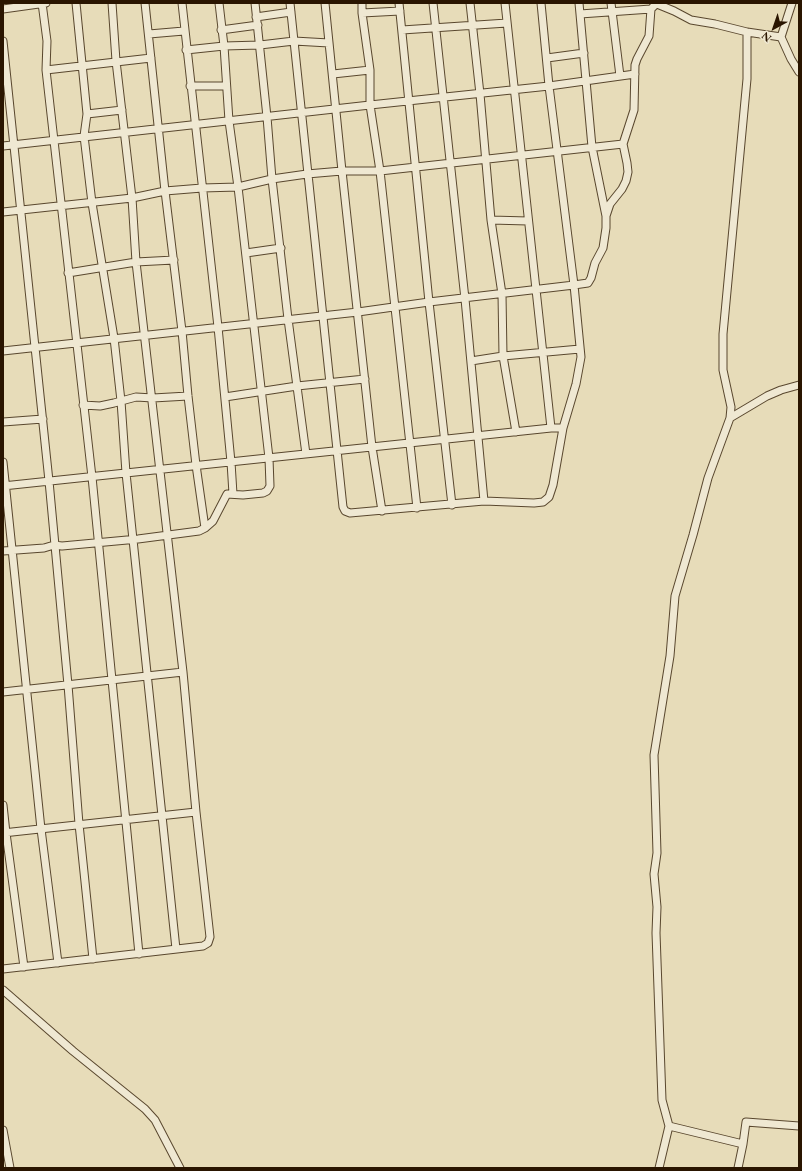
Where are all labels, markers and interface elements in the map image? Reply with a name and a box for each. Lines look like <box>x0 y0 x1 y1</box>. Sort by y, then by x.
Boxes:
north arrow <box>754 8 794 48</box>
text: N <box>758 29 774 45</box>

